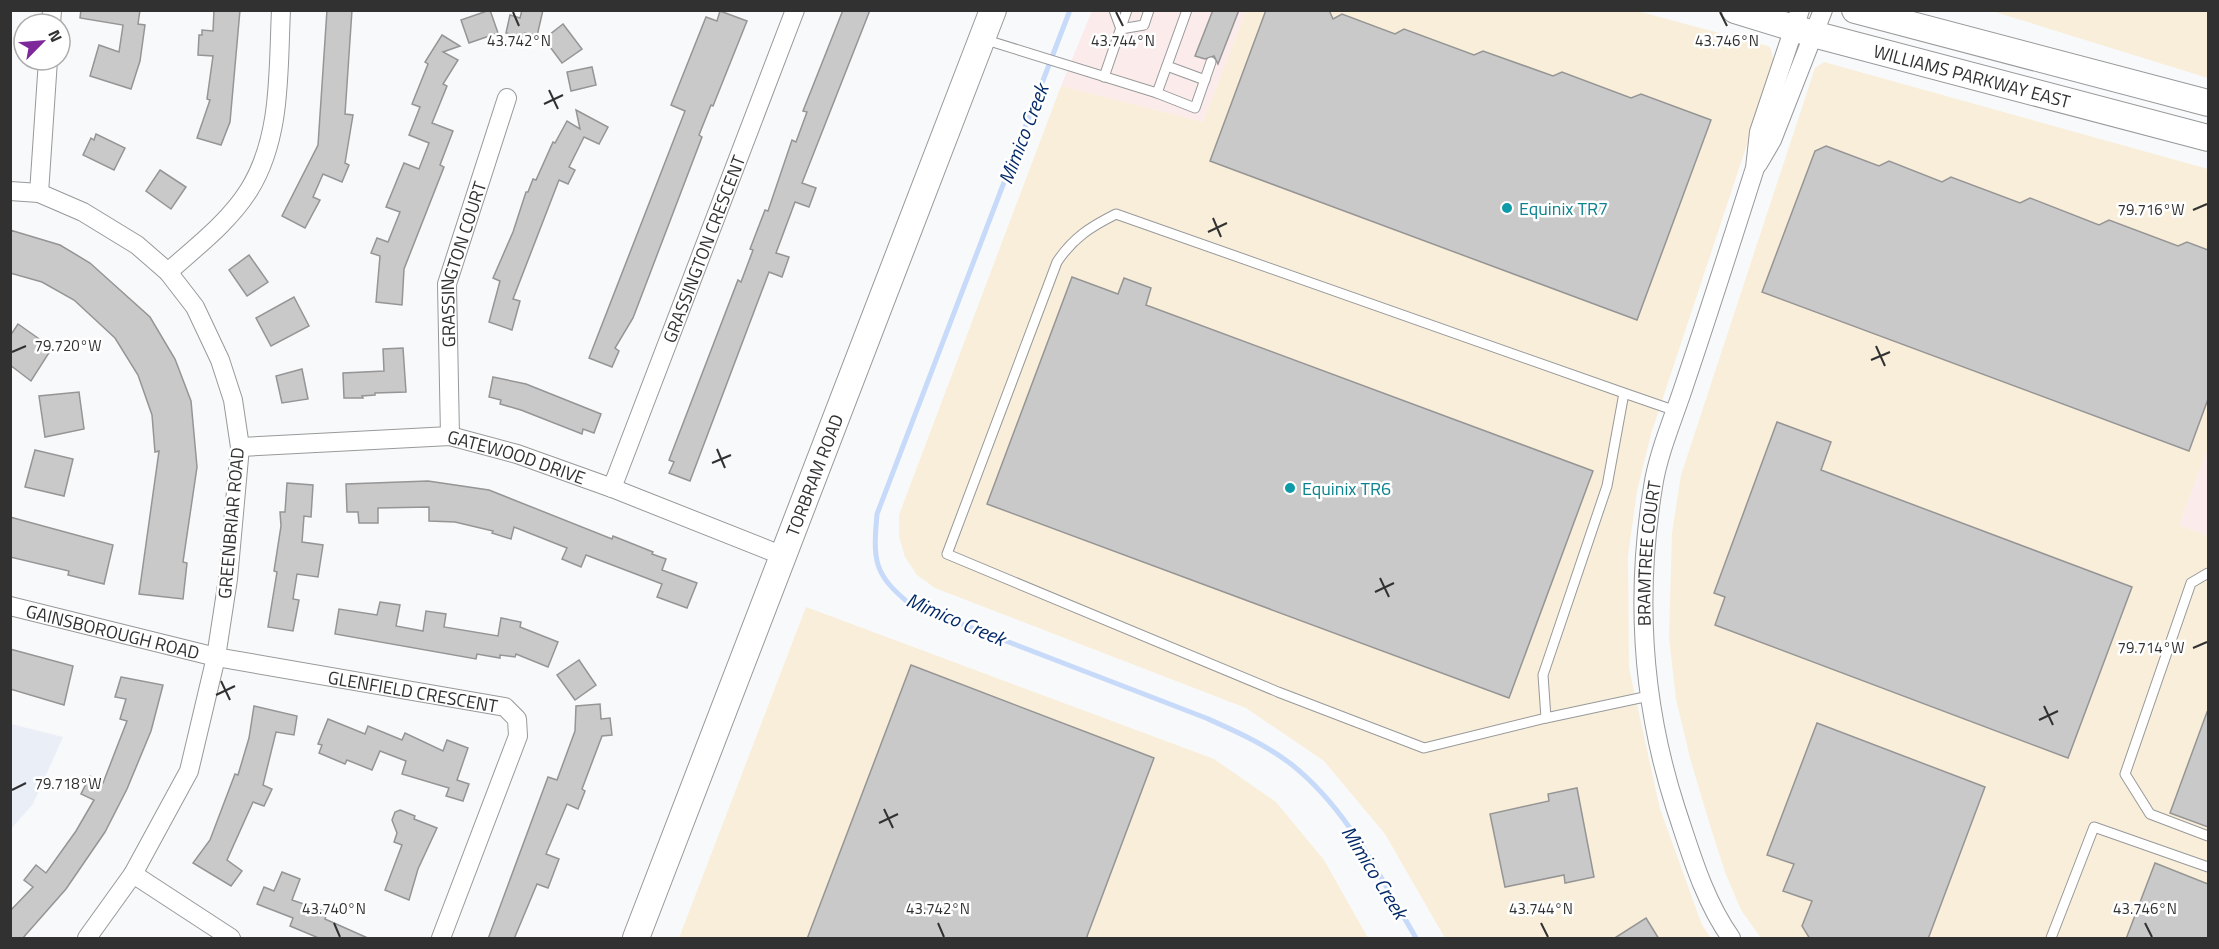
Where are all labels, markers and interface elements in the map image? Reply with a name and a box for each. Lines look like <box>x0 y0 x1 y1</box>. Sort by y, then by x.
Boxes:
north arrow <box>12 12 72 72</box>
text: N <box>42 26 69 46</box>
text: 43.742°N <box>487 29 551 52</box>
text: 43.744°N <box>1091 29 1155 52</box>
text: 43.746°N <box>1695 29 1759 52</box>
street label: WILLIAMS PARKWAY EAST <box>1870 37 2074 115</box>
water label: Mimico Creek <box>990 77 1057 189</box>
street label: GRASSINGTON CRESCENT <box>655 151 752 347</box>
street label: GRASSINGTON COURT <box>433 177 493 348</box>
place label: Equinix TR7 <box>1519 195 1608 222</box>
text: 79.716°W <box>2118 198 2184 221</box>
marker: Equinix TR7 <box>1500 201 1514 215</box>
text: 79.720°W <box>35 334 101 357</box>
street label: TORBRAM ROAD <box>778 410 850 540</box>
street label: GATEWOOD DRIVE <box>445 422 589 491</box>
street label: GREENBRIAR ROAD <box>211 446 251 600</box>
place label: Equinix TR6 <box>1302 475 1391 502</box>
street label: BRAMTREE COURT <box>1630 478 1667 626</box>
marker: Equinix TR6 <box>1283 481 1297 495</box>
water label: Mimico Creek <box>902 584 1012 655</box>
street label: GAINSBOROUGH ROAD <box>23 597 203 666</box>
text: 79.714°W <box>2118 636 2184 659</box>
street label: GLENFIELD CRESCENT <box>326 663 500 719</box>
text: 79.718°W <box>35 772 101 795</box>
water label: Mimico Creek <box>1334 819 1417 927</box>
text: 43.740°N <box>302 897 366 920</box>
text: 43.742°N <box>906 897 970 920</box>
text: 43.744°N <box>1509 897 1573 920</box>
text: 43.746°N <box>2113 897 2177 920</box>

